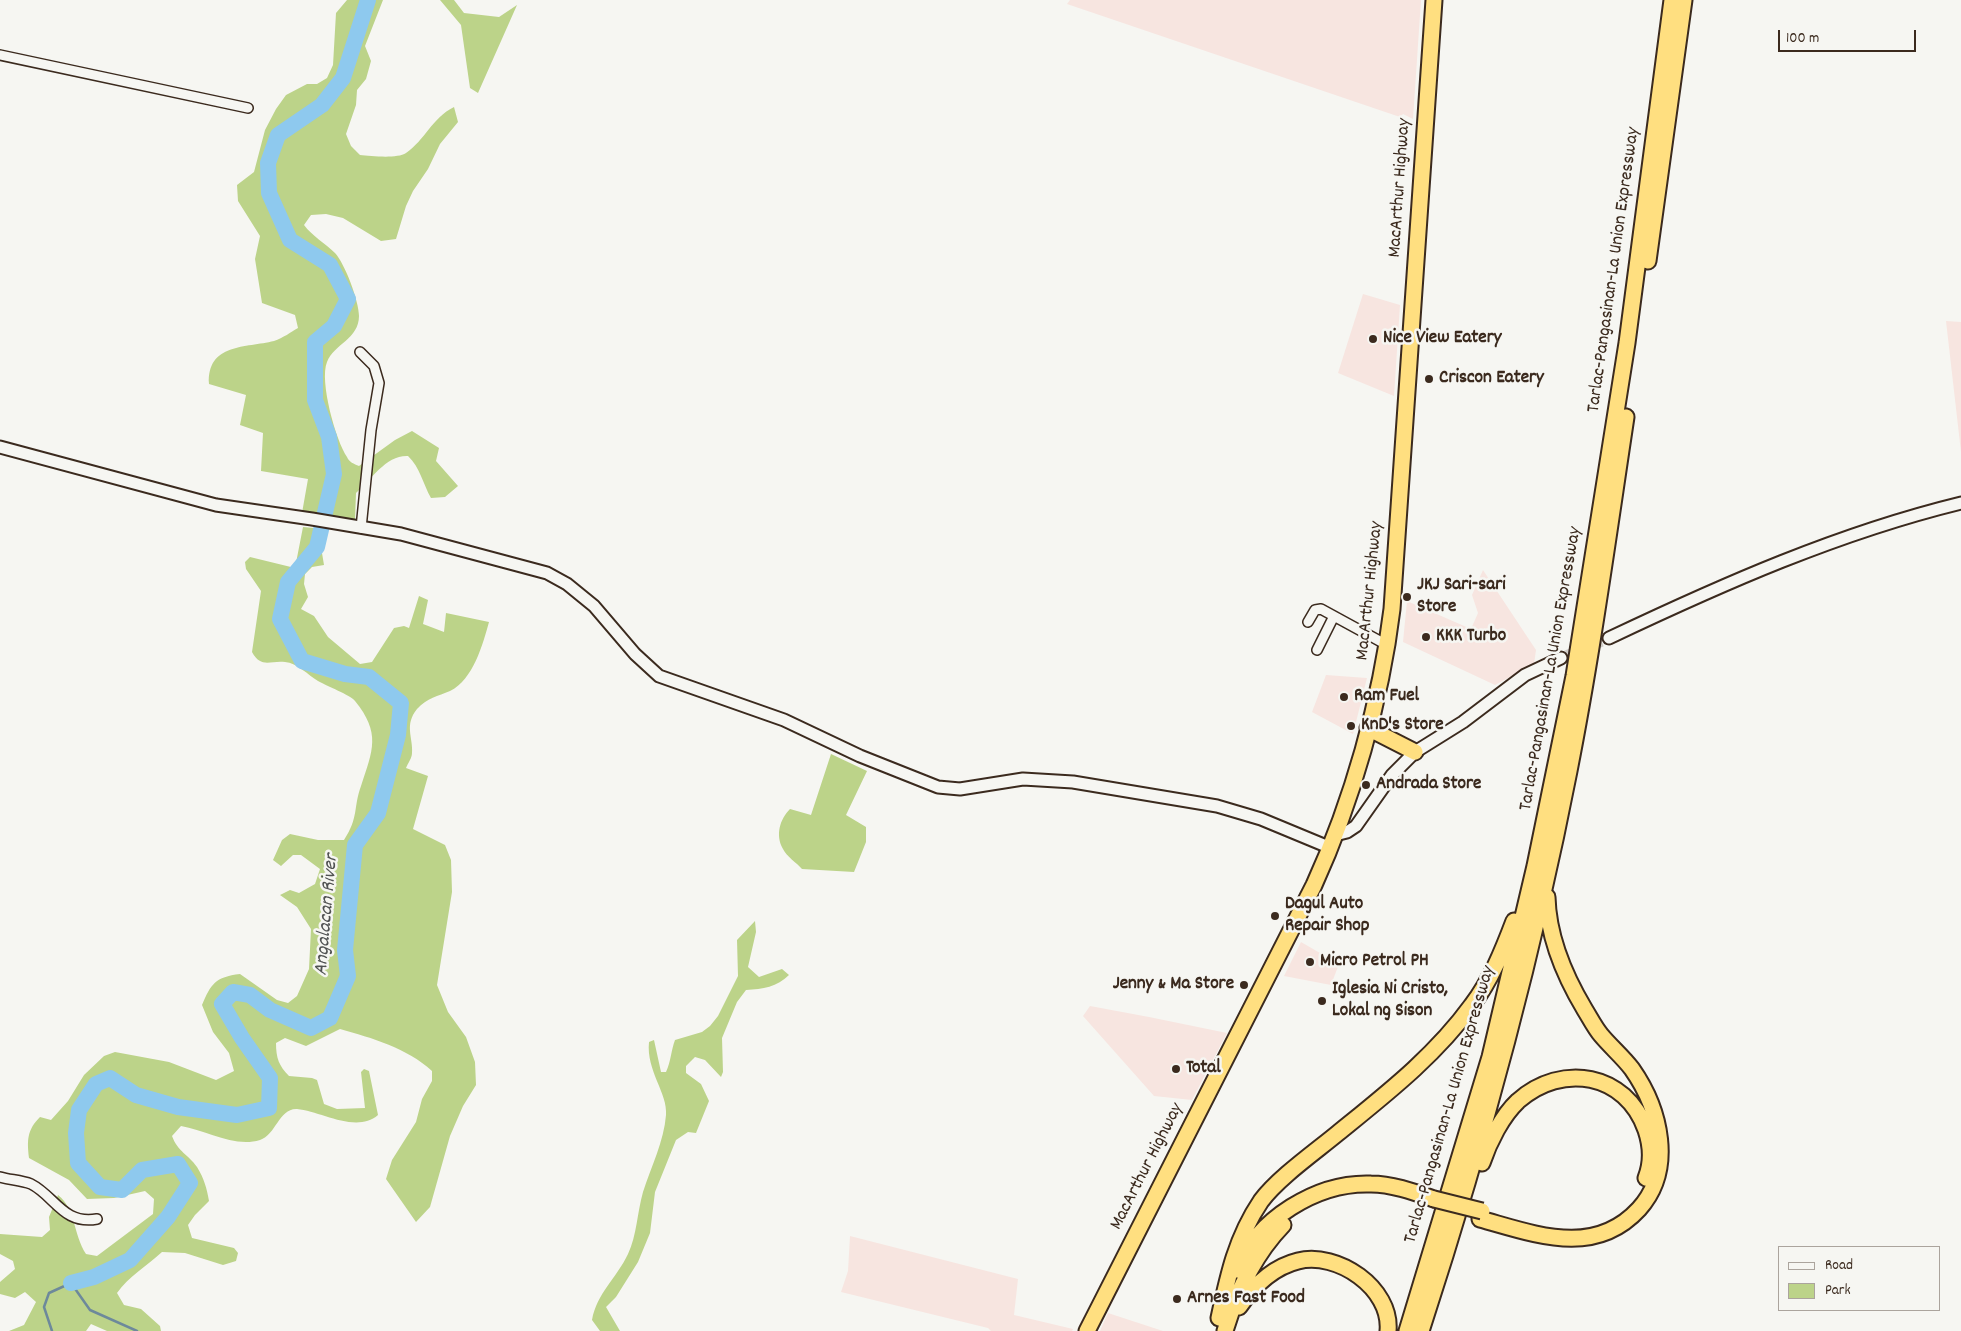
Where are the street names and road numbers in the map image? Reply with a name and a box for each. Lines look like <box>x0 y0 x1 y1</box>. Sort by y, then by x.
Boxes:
street label: MacArthur Highway <box>1385 118 1417 258</box>
street label: Tarlac-Pangasinan-La Union Expressway <box>1584 126 1646 414</box>
street label: MacArthur Highway <box>1352 520 1390 662</box>
street label: Tarlac-Pangasinan-La Union Expressway <box>1516 525 1588 813</box>
street label: Tarlac-Pangasinan-La Union Expressway <box>1400 964 1502 1246</box>
street label: MacArthur Highway <box>1106 1100 1190 1234</box>

